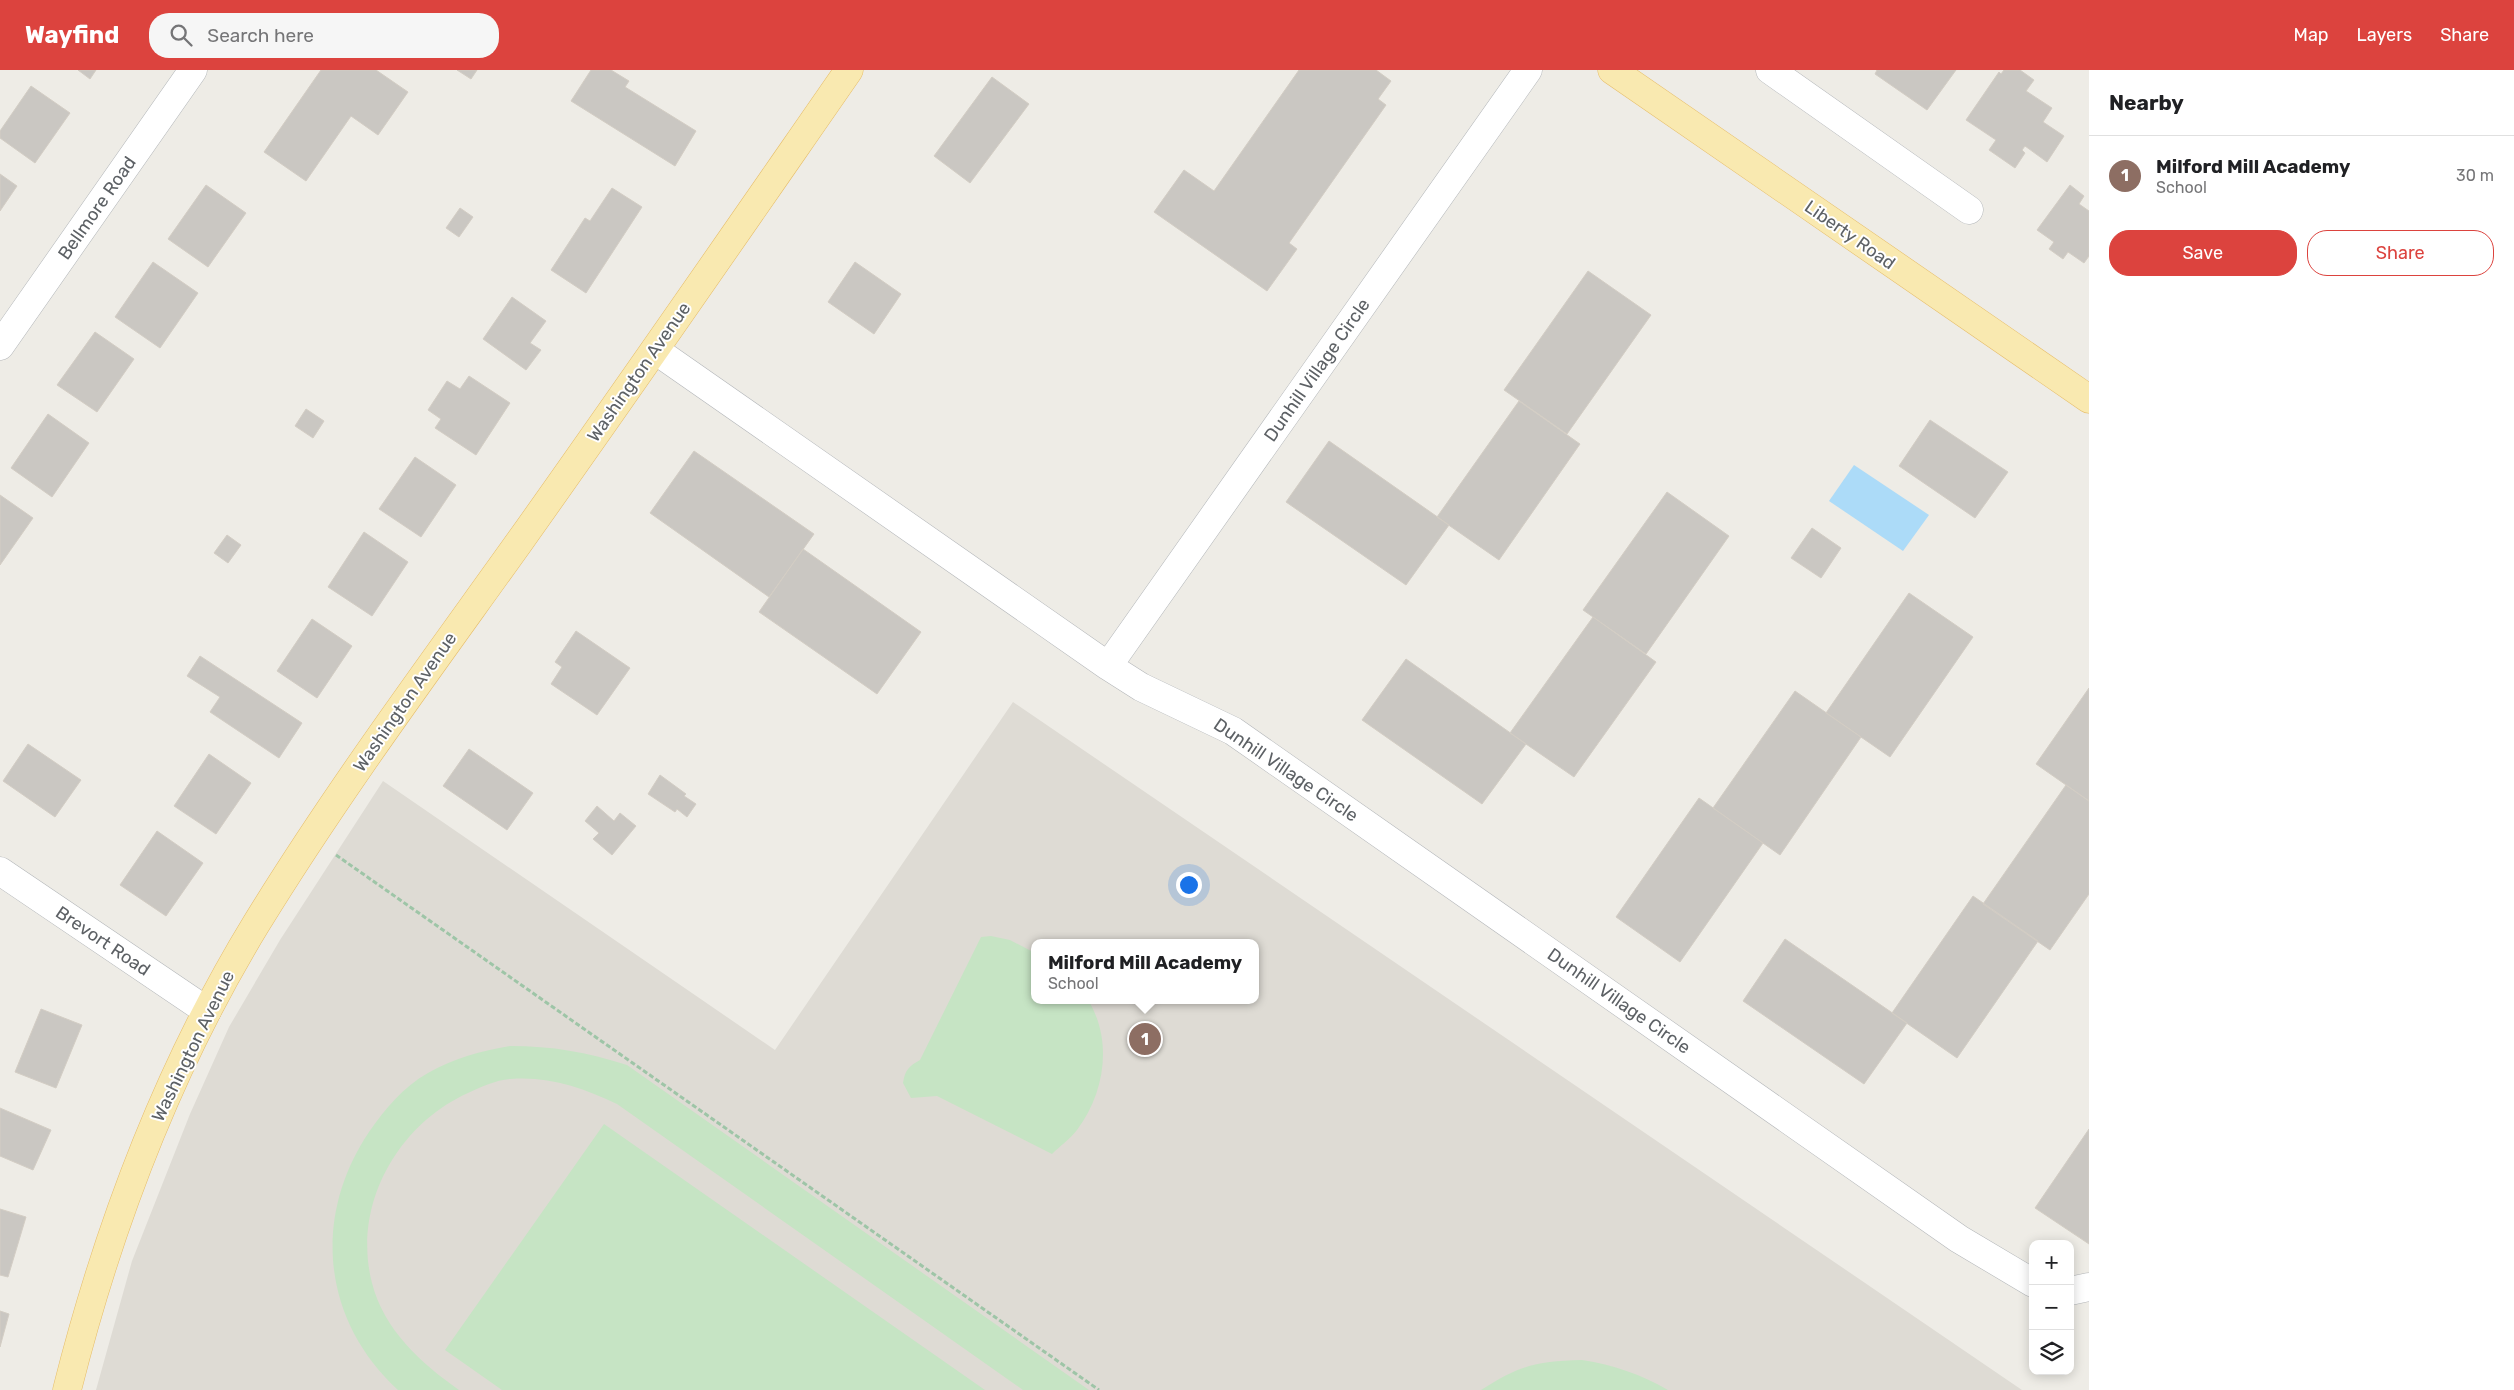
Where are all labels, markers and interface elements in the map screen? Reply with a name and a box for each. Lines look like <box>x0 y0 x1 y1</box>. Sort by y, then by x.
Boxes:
search box <box>149 13 499 58</box>
text: Wayfind <box>25 21 119 49</box>
icon: search <box>167 21 195 49</box>
text: Search here <box>207 24 314 47</box>
text: Map <box>2294 24 2329 46</box>
text: Layers <box>2357 24 2412 46</box>
text: Share <box>2440 24 2489 46</box>
text: Nearby <box>2109 90 2184 115</box>
street label: Bellmore Road <box>53 152 141 264</box>
text: Milford Mill Academy <box>2156 155 2350 178</box>
text: 1 <box>2121 166 2129 185</box>
text: 30 m <box>2456 166 2494 185</box>
text: School <box>2156 178 2207 197</box>
street label: Liberty Road <box>1800 196 1900 274</box>
button: Save <box>2109 230 2297 276</box>
button: Share <box>2307 230 2494 276</box>
street label: Dunhill Village Circle <box>1259 294 1375 446</box>
street label: Washington Avenue <box>583 298 695 446</box>
street label: Washington Avenue <box>349 628 461 776</box>
street label: Dunhill Village Circle <box>1210 713 1362 827</box>
your location <box>1176 872 1202 898</box>
street label: Brevort Road <box>52 901 154 981</box>
popup <box>1031 939 1259 1004</box>
street label: Dunhill Village Circle <box>1543 943 1695 1059</box>
text: Milford Mill Academy <box>1048 951 1242 974</box>
street label: Washington Avenue <box>147 967 239 1125</box>
text: School <box>1048 974 1099 993</box>
pin: 1 <box>1129 1020 1161 1058</box>
map controls <box>2029 1240 2074 1375</box>
button: + <box>2029 1240 2074 1285</box>
button: − <box>2029 1285 2074 1330</box>
button: layers <box>2029 1330 2074 1375</box>

